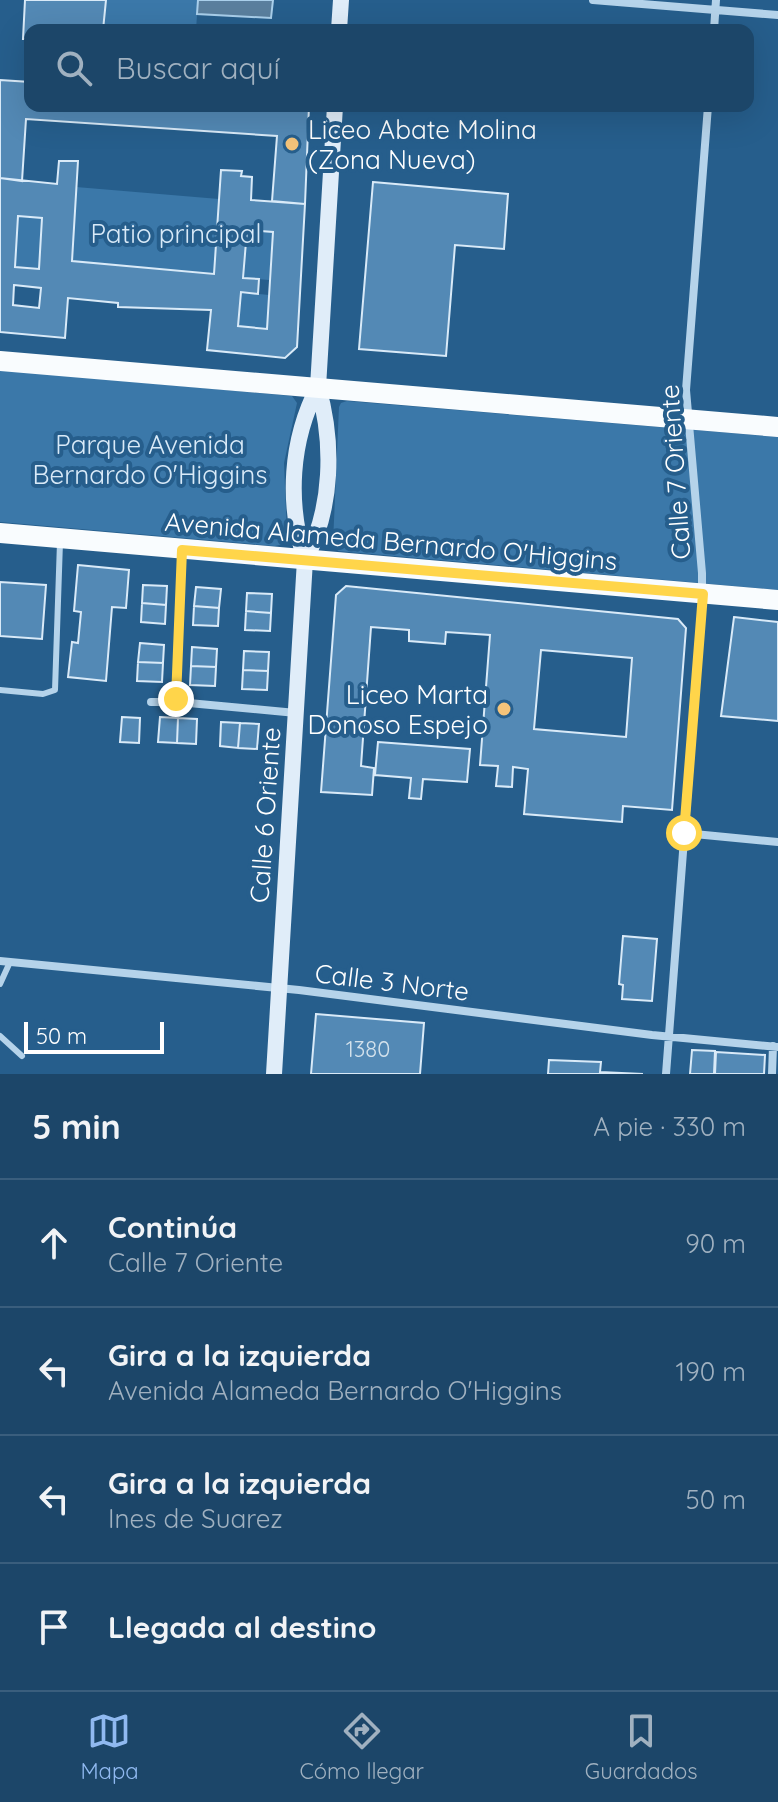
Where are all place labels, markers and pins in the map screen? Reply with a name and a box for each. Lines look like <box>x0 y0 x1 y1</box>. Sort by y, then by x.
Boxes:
place label: Liceo Abate Molina (Zona Nueva) <box>308 113 537 176</box>
marker: Liceo Abate Molina (Zona Nueva) <box>283 135 301 153</box>
place label: Liceo Marta Donoso Espejo <box>308 678 488 741</box>
marker: Liceo Marta Donoso Espejo <box>495 700 513 718</box>

